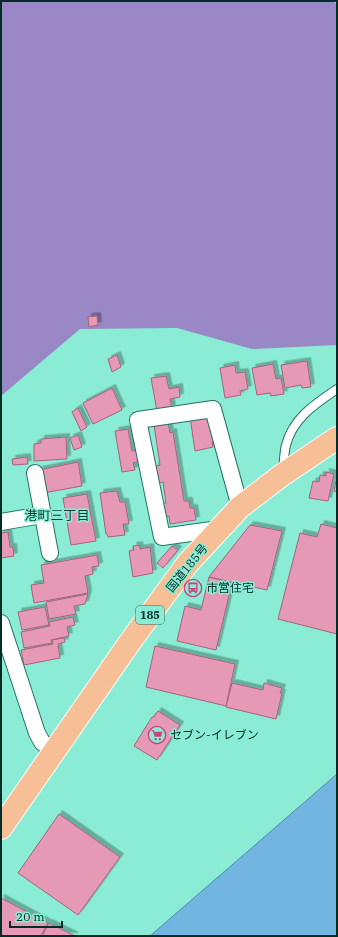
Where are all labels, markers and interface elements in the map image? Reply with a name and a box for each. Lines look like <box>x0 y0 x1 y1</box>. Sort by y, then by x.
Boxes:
district label: 港町三丁目 <box>24 507 90 524</box>
street label: 国道185号 <box>163 541 211 595</box>
bus stop icon: 市営住宅 <box>183 578 203 598</box>
place label: 市営住宅 <box>206 580 254 595</box>
road number: 185 <box>136 606 164 624</box>
supermarket icon: セブン-イレブン <box>147 725 167 745</box>
place label: セブン-イレブン <box>170 727 259 742</box>
scale bar <box>10 903 62 929</box>
text: 20 m <box>16 909 45 924</box>

